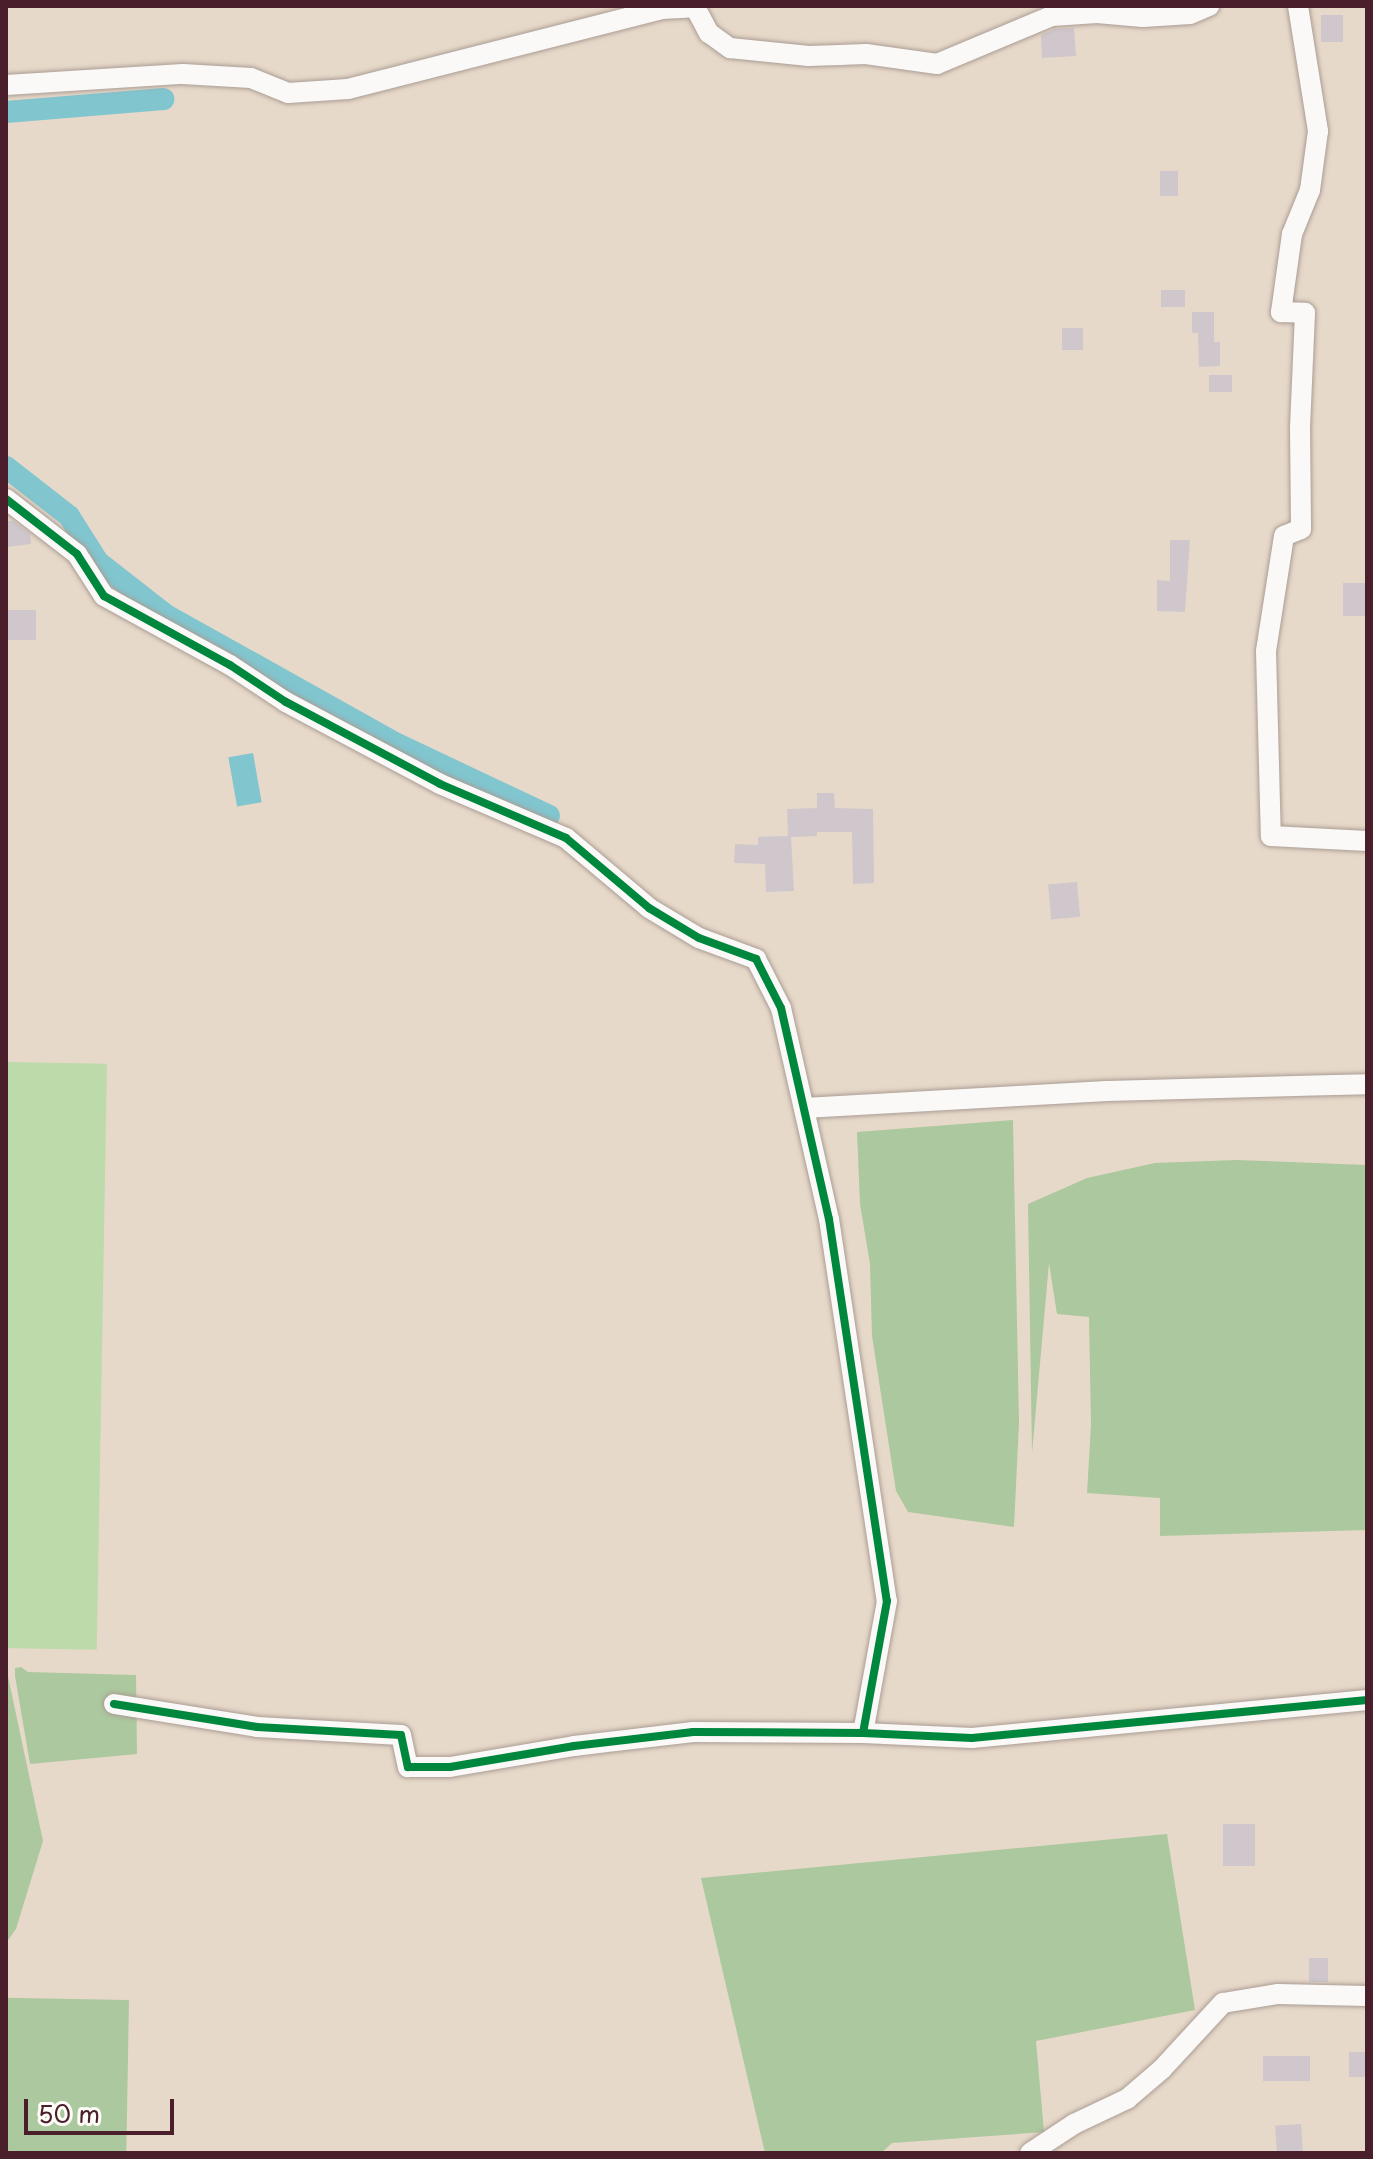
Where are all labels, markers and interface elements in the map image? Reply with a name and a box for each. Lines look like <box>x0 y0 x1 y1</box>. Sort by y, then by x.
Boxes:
scale bar <box>28 2083 178 2133</box>
text: 50 m <box>38 2095 100 2131</box>

